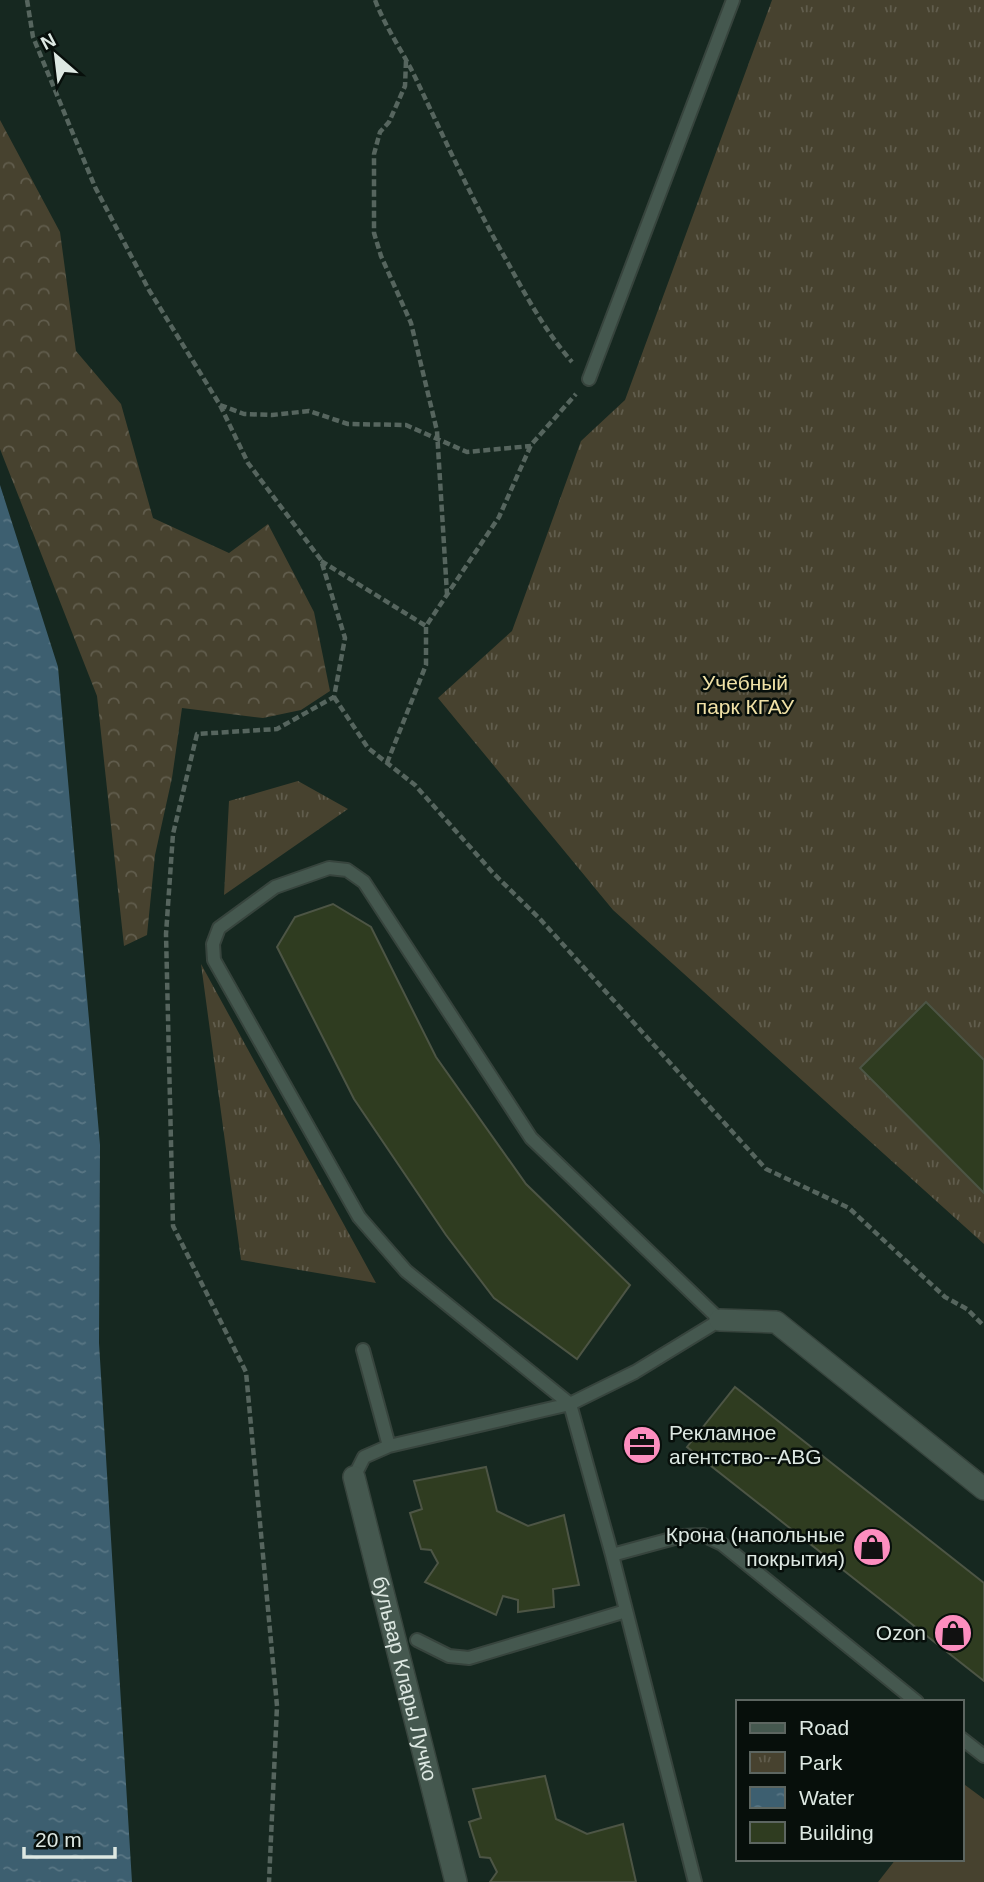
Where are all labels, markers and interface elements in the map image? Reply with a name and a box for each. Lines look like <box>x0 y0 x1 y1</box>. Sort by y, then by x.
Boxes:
north arrow <box>21 21 91 91</box>
text: N <box>37 29 59 54</box>
park label: Учебный парк КГАУ <box>696 671 795 718</box>
place label: Рекламное агентство--ABG <box>669 1421 822 1468</box>
office icon: Рекламное агентство--ABG <box>621 1424 663 1466</box>
place label: Крона (напольные покрытия) <box>666 1523 845 1570</box>
shop icon: Крона (напольные покрытия) <box>851 1526 893 1568</box>
street label: бульвар Клары Лучко <box>368 1574 442 1783</box>
shop icon: Ozon <box>932 1612 974 1654</box>
place label: Ozon <box>876 1621 926 1644</box>
legend <box>736 1700 963 1861</box>
text: Road <box>799 1716 849 1739</box>
text: Park <box>799 1751 843 1774</box>
text: Water <box>799 1786 854 1809</box>
scale bar <box>24 1815 116 1859</box>
text: Building <box>799 1821 874 1844</box>
text: 20 m <box>35 1828 82 1851</box>

